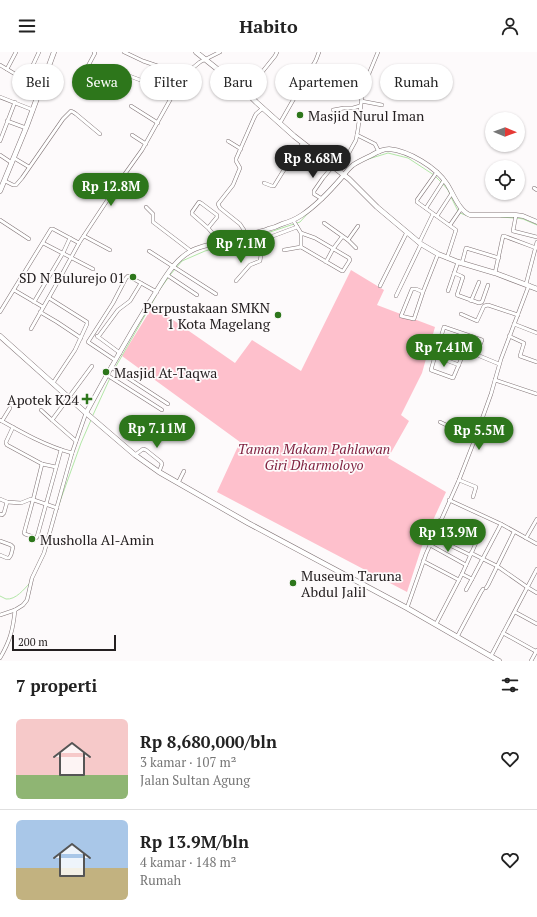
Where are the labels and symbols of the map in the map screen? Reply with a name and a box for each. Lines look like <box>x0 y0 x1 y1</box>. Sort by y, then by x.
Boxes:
place label: Masjid Nurul Iman <box>308 106 425 125</box>
marker: Masjid Nurul Iman <box>295 110 305 120</box>
north arrow <box>485 112 525 152</box>
pin: Rp 8.68M <box>272 145 354 179</box>
pin: Rp 12.8M <box>70 173 152 207</box>
pin: Rp 7.1M <box>204 230 278 264</box>
place label: SD N Bulurejo 01 <box>19 268 125 287</box>
marker: SD N Bulurejo 01 <box>128 272 138 282</box>
place label: Perpustakaan SMKN 1 Kota Magelang <box>143 298 271 333</box>
marker: Perpustakaan SMKN 1 Kota Magelang <box>273 310 283 320</box>
pin: Rp 7.41M <box>403 334 485 368</box>
place label: Masjid At-Taqwa <box>114 363 217 382</box>
marker: Masjid At-Taqwa <box>101 367 111 377</box>
place label: Apotek K24 <box>7 390 80 409</box>
marker: Apotek K24 <box>82 394 92 404</box>
pin: Rp 7.11M <box>116 415 198 449</box>
pin: Rp 5.5M <box>442 417 516 451</box>
park label: Taman Makam Pahlawan Giri Dharmoloyo <box>238 439 390 474</box>
pin: Rp 13.9M <box>407 519 489 553</box>
place label: Musholla Al-Amin <box>40 530 155 549</box>
marker: Musholla Al-Amin <box>27 534 37 544</box>
place label: Museum Taruna Abdul Jalil <box>301 566 402 601</box>
marker: Museum Taruna Abdul Jalil <box>288 578 298 588</box>
scale bar <box>12 633 116 652</box>

